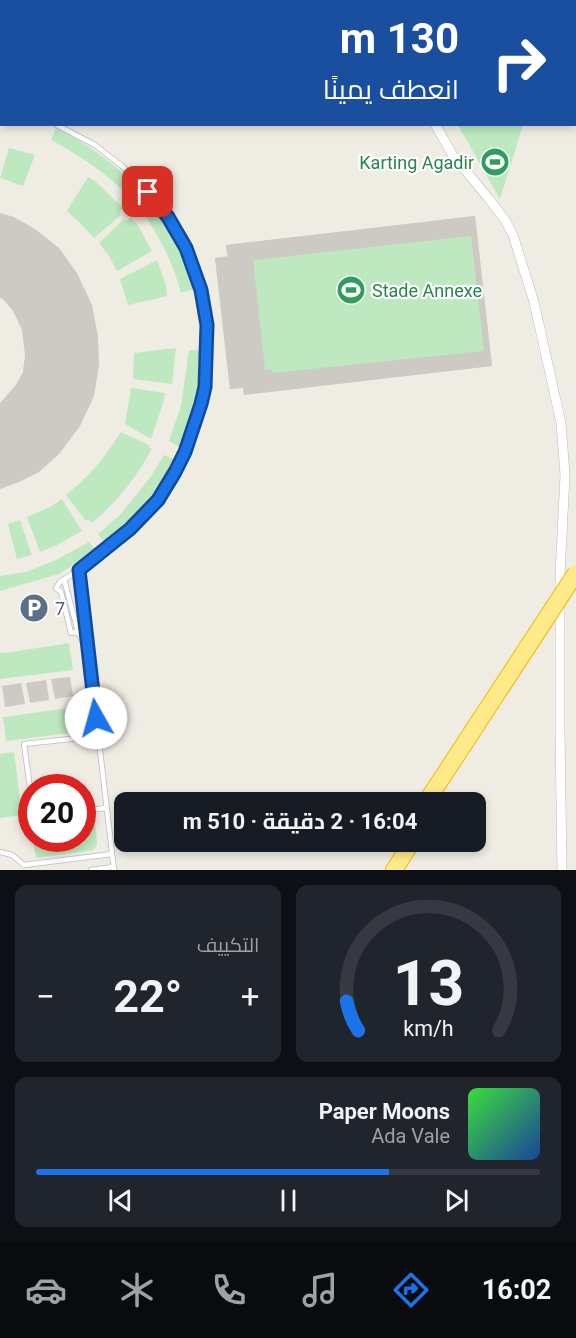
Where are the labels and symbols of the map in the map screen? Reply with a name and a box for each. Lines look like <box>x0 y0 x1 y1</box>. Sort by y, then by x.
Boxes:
sports icon: Karting Agadir <box>479 146 511 178</box>
place label: Karting Agadir <box>359 152 474 173</box>
pin <box>122 166 173 217</box>
sports icon: Stade Annexe <box>335 274 367 306</box>
place label: Stade Annexe <box>372 280 482 301</box>
parking icon: 7 <box>18 592 50 624</box>
place label: 7 <box>55 598 65 619</box>
position arrow <box>64 686 128 750</box>
speed limit sign: 20 <box>18 774 96 852</box>

